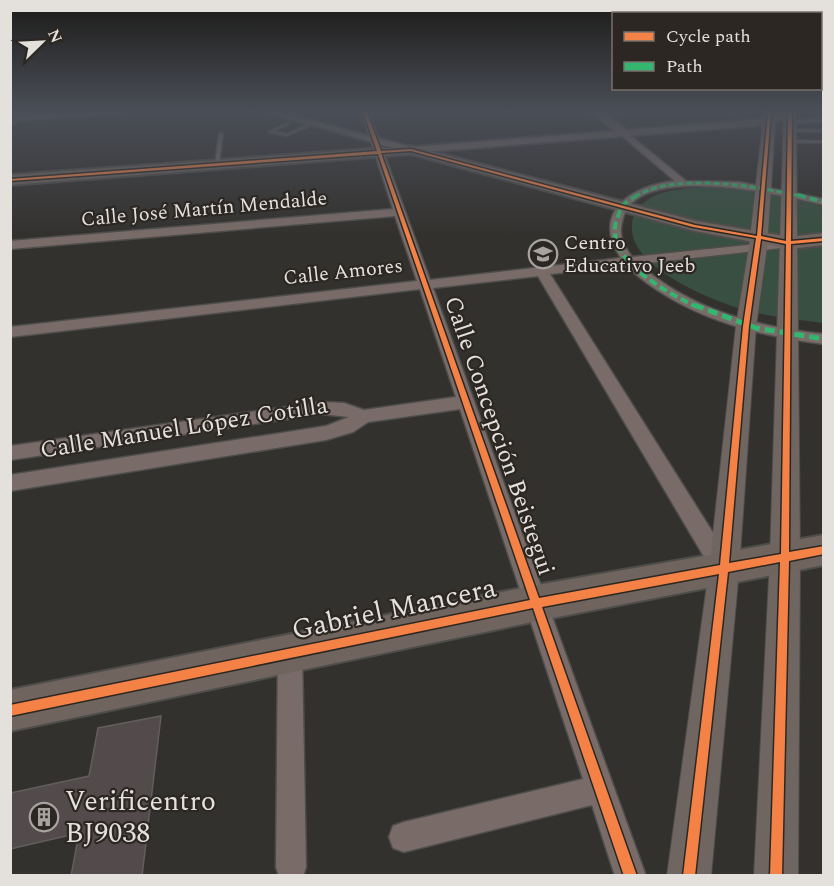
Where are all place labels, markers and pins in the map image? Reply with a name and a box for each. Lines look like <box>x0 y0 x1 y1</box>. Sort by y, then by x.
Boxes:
place label: Centro Educativo Jeeb <box>564 228 696 281</box>
school or university icon: Centro Educativo Jeeb <box>527 238 559 270</box>
place label: Verificentro BJ9038 <box>65 780 216 855</box>
building icon: Verificentro BJ9038 <box>28 801 60 833</box>

